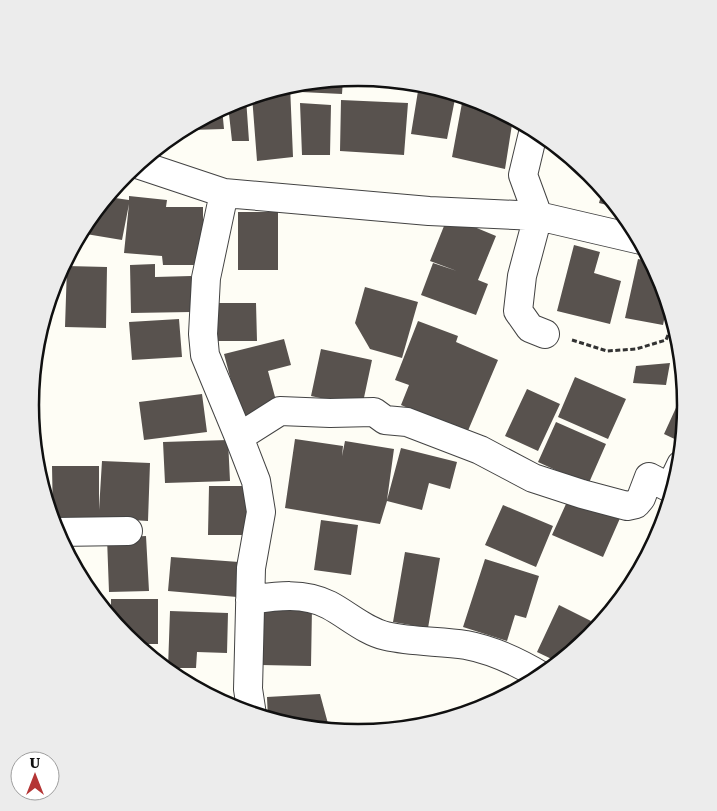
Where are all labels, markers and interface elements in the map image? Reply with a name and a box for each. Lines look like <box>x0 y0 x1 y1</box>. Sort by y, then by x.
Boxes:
north arrow <box>10 751 60 801</box>
text: U <box>30 755 41 771</box>

